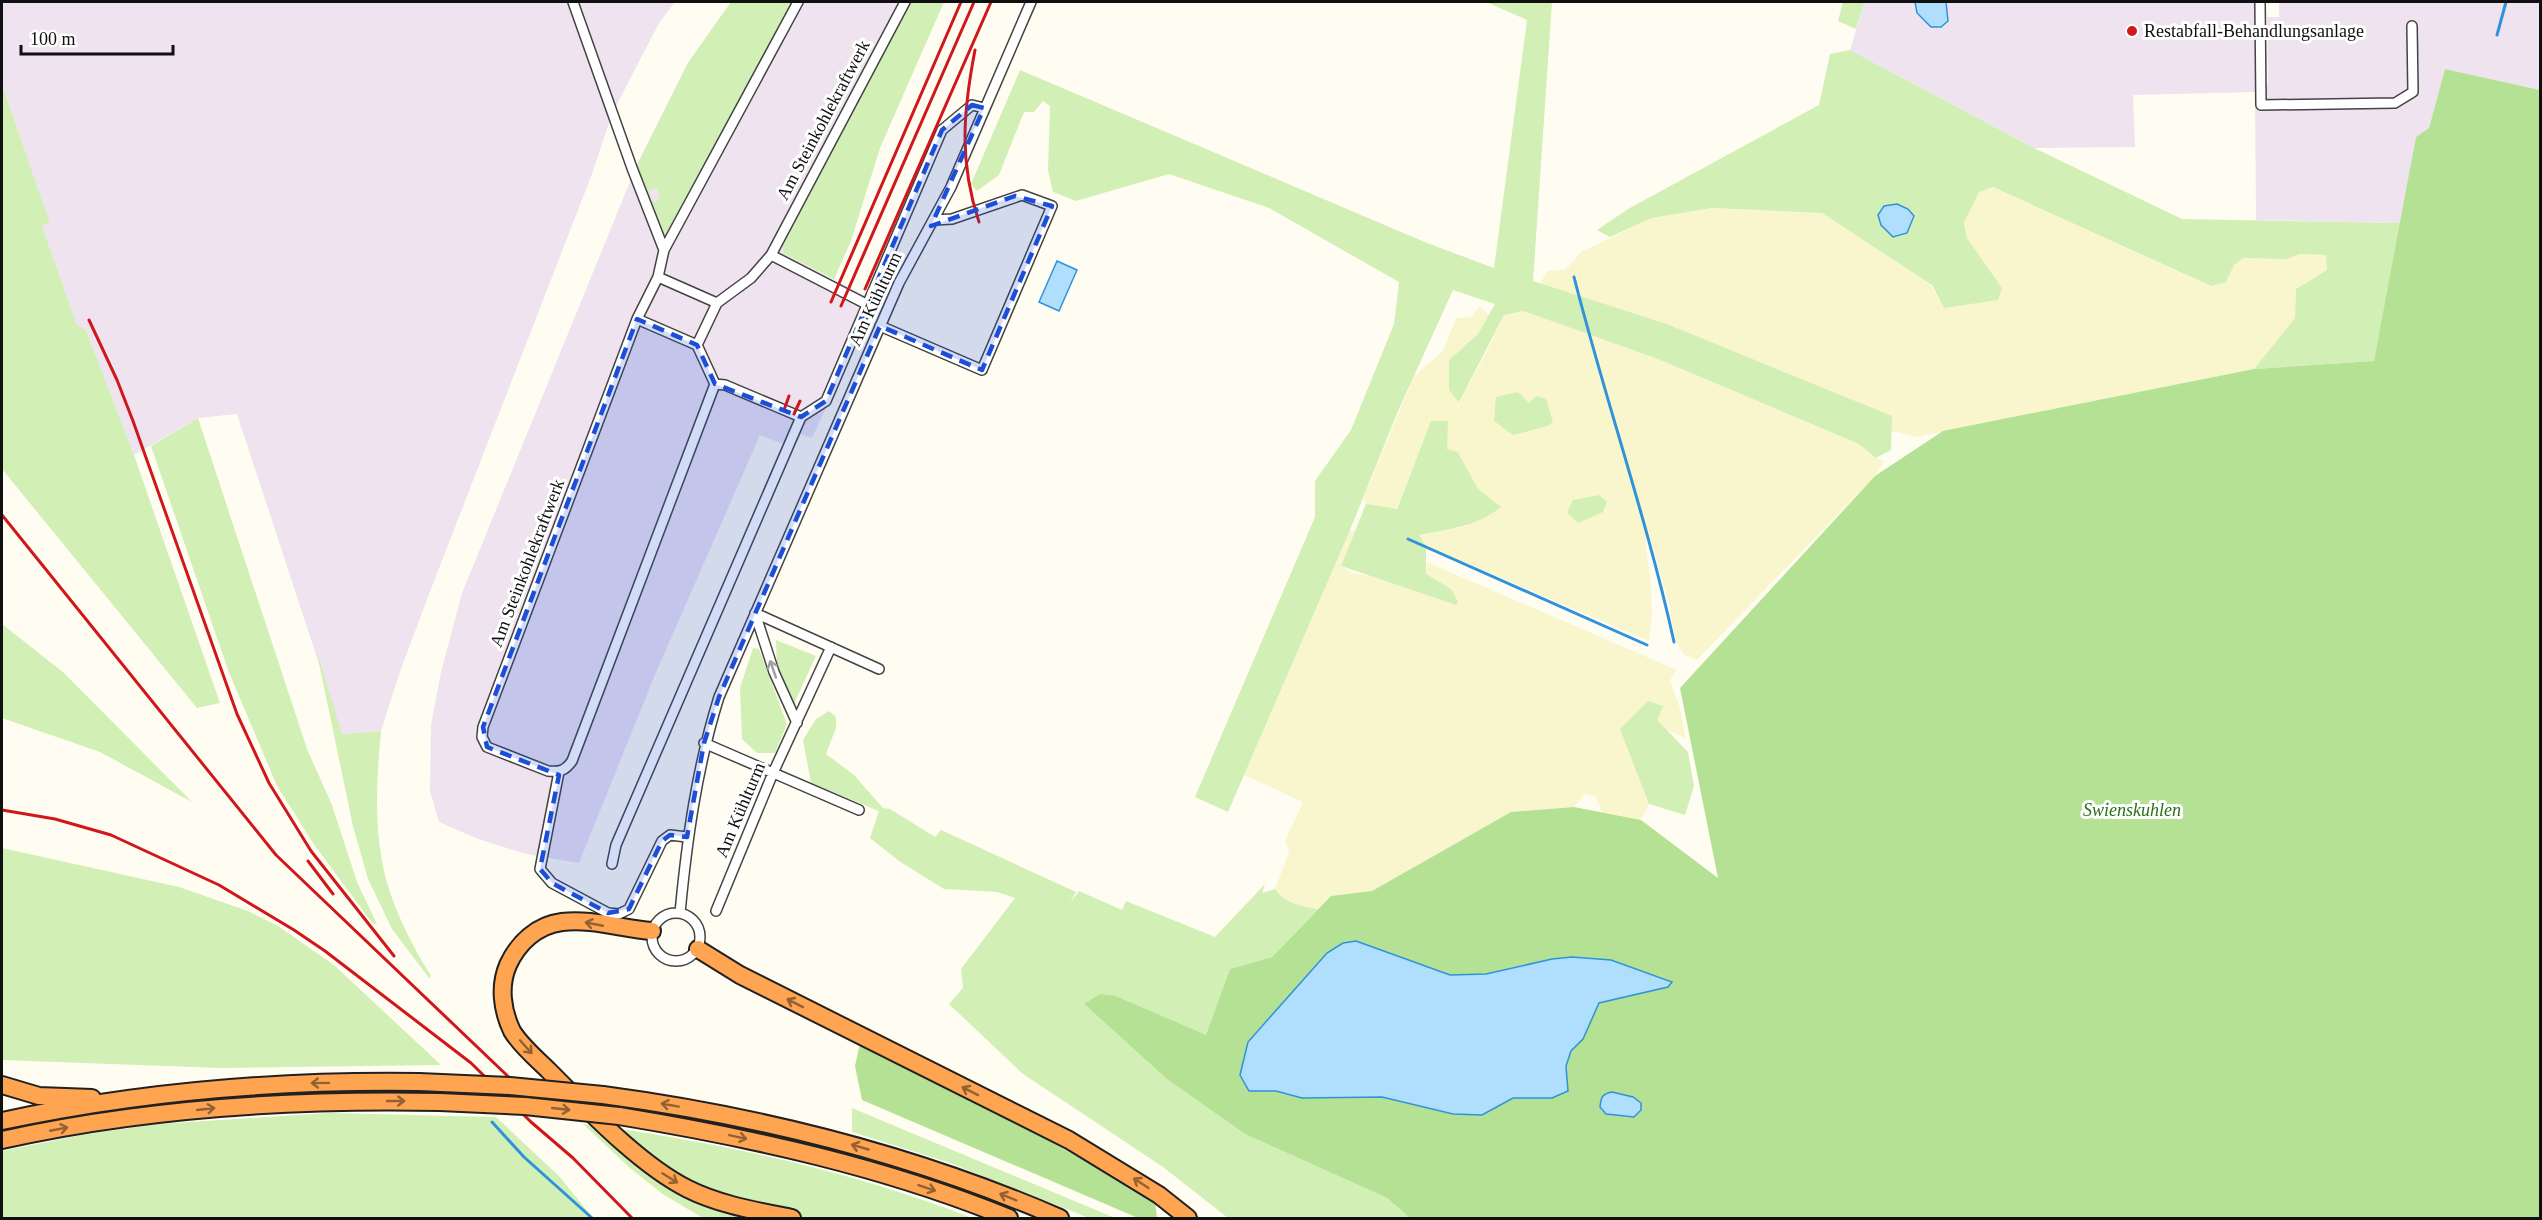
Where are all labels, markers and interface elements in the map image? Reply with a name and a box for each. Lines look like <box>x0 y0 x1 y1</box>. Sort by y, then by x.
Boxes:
scale bar <box>21 18 172 56</box>
place label: Restabfall-Behandlungsanlage <box>2144 21 2364 41</box>
marker: Restabfall-Behandlungsanlage <box>2125 24 2139 38</box>
text: 100 m <box>30 29 76 49</box>
street label: Am Steinkohlekraftwerk <box>772 37 874 203</box>
street label: Am Kühlturm <box>844 249 906 349</box>
street label: Am Steinkohlekraftwerk <box>486 476 568 650</box>
one-way arrow <box>767 660 778 679</box>
street label: Am Kühlturm <box>711 759 769 861</box>
park label: Swienskuhlen <box>2083 800 2181 820</box>
one-way arrow <box>585 918 605 929</box>
one-way arrow <box>787 997 805 1008</box>
one-way arrow <box>519 1039 533 1054</box>
one-way arrow <box>310 1077 330 1089</box>
one-way arrow <box>961 1084 979 1096</box>
one-way arrow <box>386 1095 406 1107</box>
one-way arrow <box>661 1099 680 1110</box>
one-way arrow <box>195 1103 215 1114</box>
one-way arrow <box>551 1104 571 1115</box>
one-way arrow <box>49 1123 68 1134</box>
one-way arrow <box>728 1132 748 1143</box>
one-way arrow <box>851 1141 870 1153</box>
one-way arrow <box>661 1172 678 1184</box>
one-way arrow <box>1133 1177 1150 1189</box>
one-way arrow <box>917 1184 936 1195</box>
one-way arrow <box>1000 1191 1018 1202</box>

